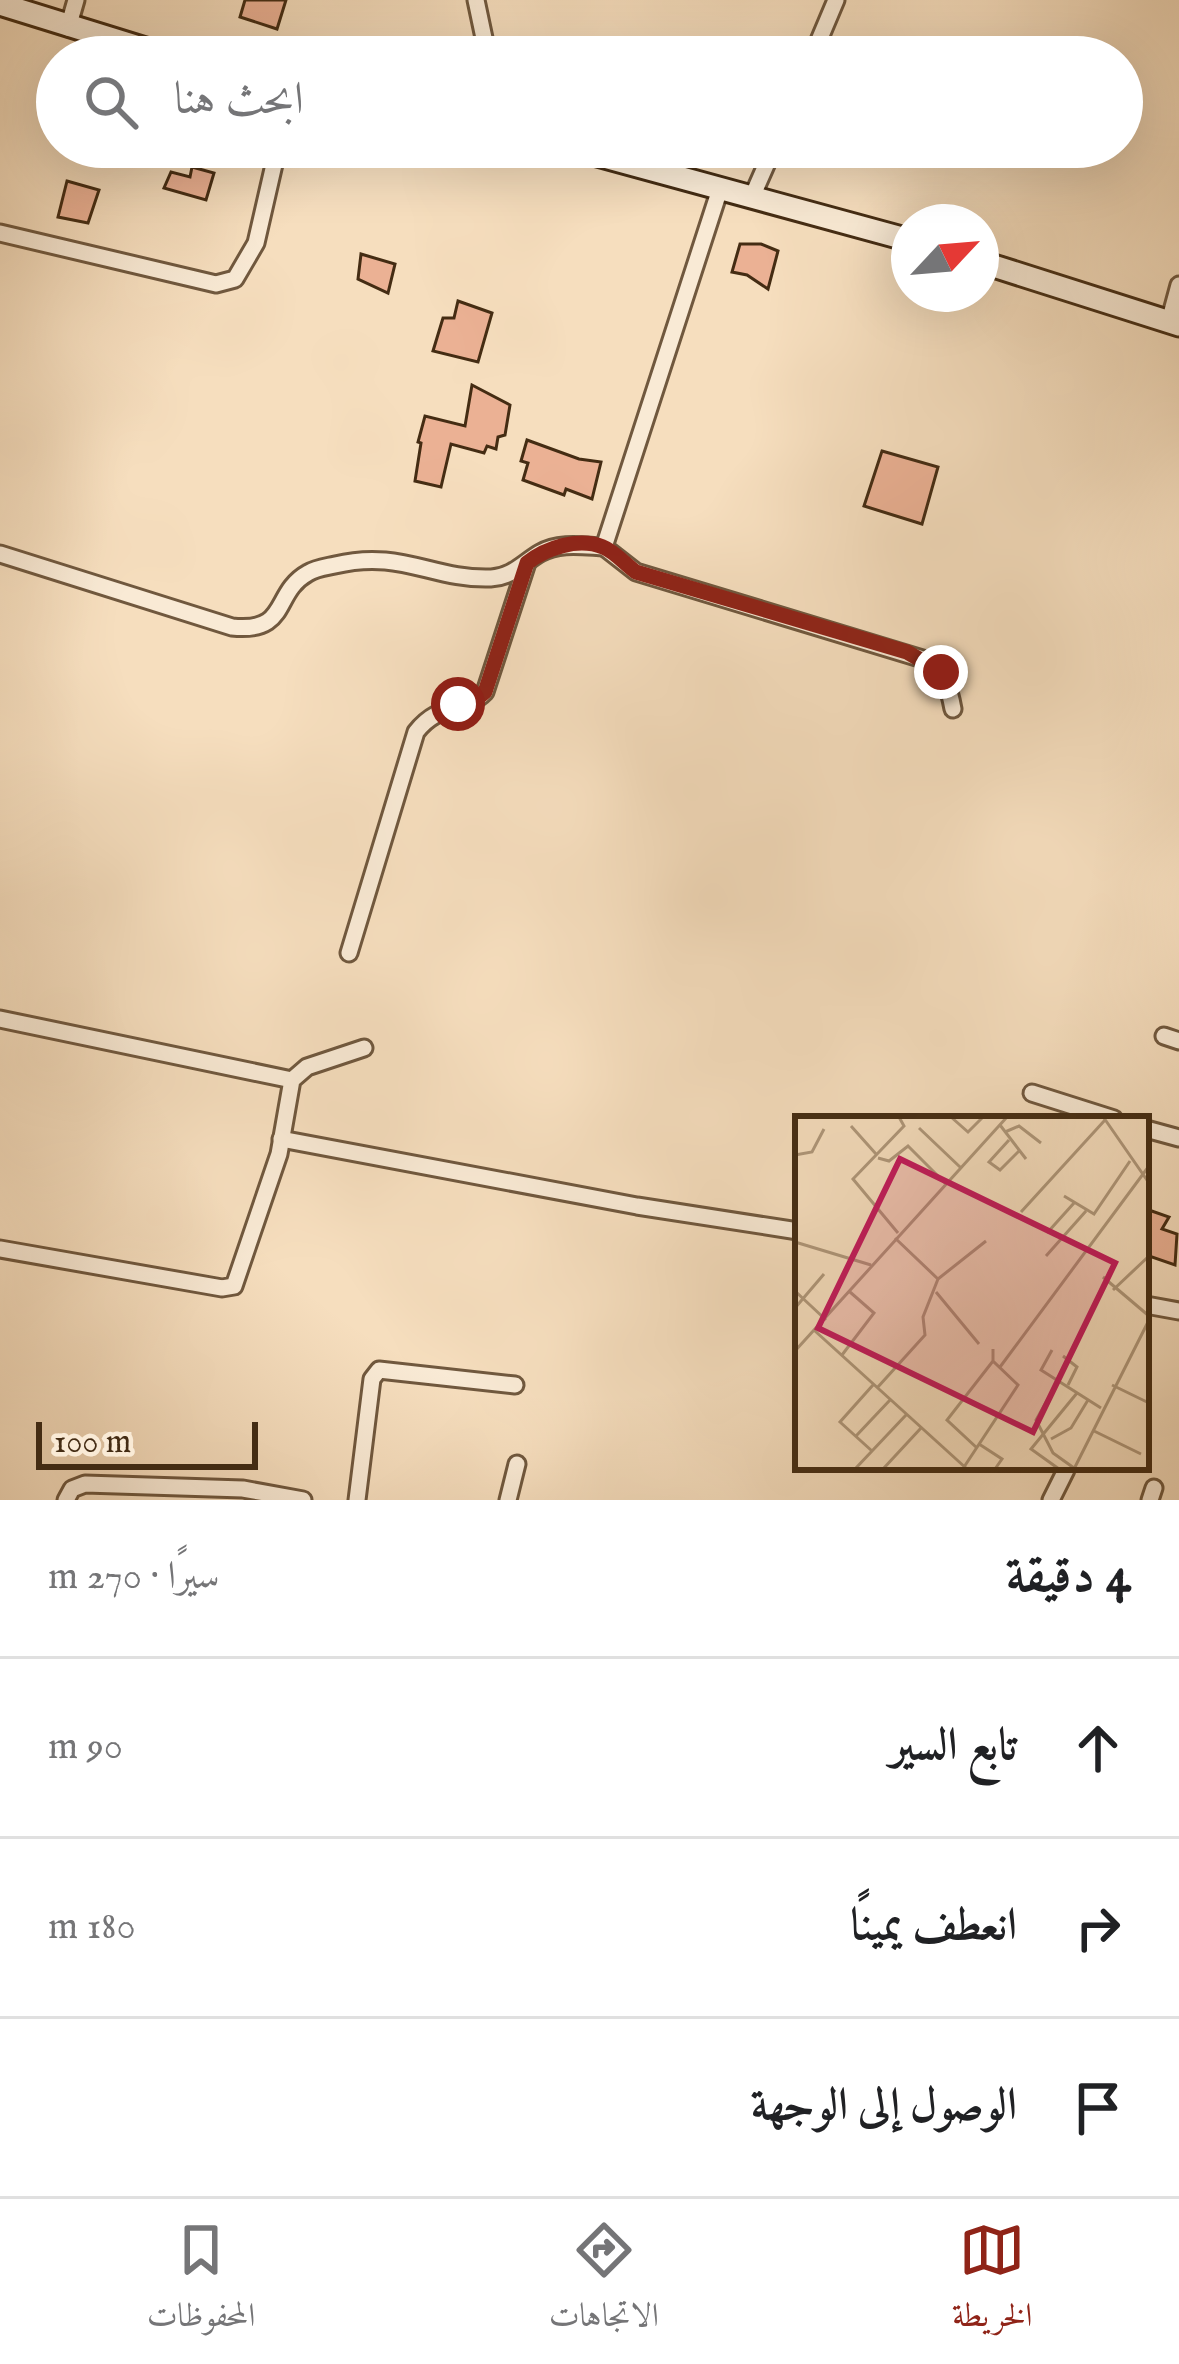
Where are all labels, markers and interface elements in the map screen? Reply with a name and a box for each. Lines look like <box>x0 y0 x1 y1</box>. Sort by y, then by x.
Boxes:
search box <box>36 36 1143 168</box>
icon: search <box>78 69 144 135</box>
text: ابحث هنا <box>174 72 304 129</box>
north arrow <box>891 204 999 312</box>
route end <box>914 645 968 699</box>
route start <box>431 677 485 731</box>
inset map <box>795 1116 1149 1470</box>
scale bar <box>36 1416 258 1469</box>
text: 100 m <box>54 1422 131 1464</box>
text: 4 دقيقة <box>1006 1545 1131 1610</box>
text: سيرًا · 270 m <box>48 1553 220 1602</box>
icon: ahead <box>1065 1715 1131 1781</box>
text: تابع السير <box>890 1718 1017 1775</box>
text: 90 m <box>48 1723 123 1772</box>
icon: right <box>1065 1895 1131 1961</box>
text: انعطف يمينًا <box>850 1898 1017 1955</box>
text: 180 m <box>48 1903 136 1952</box>
icon: arrive <box>1065 2075 1131 2141</box>
text: الوصول إلى الوجهة <box>751 2078 1017 2135</box>
tab: المحفوظات <box>147 2217 255 2347</box>
tab: الاتجاهات <box>549 2217 659 2347</box>
tab: الخريطة <box>952 2217 1032 2347</box>

